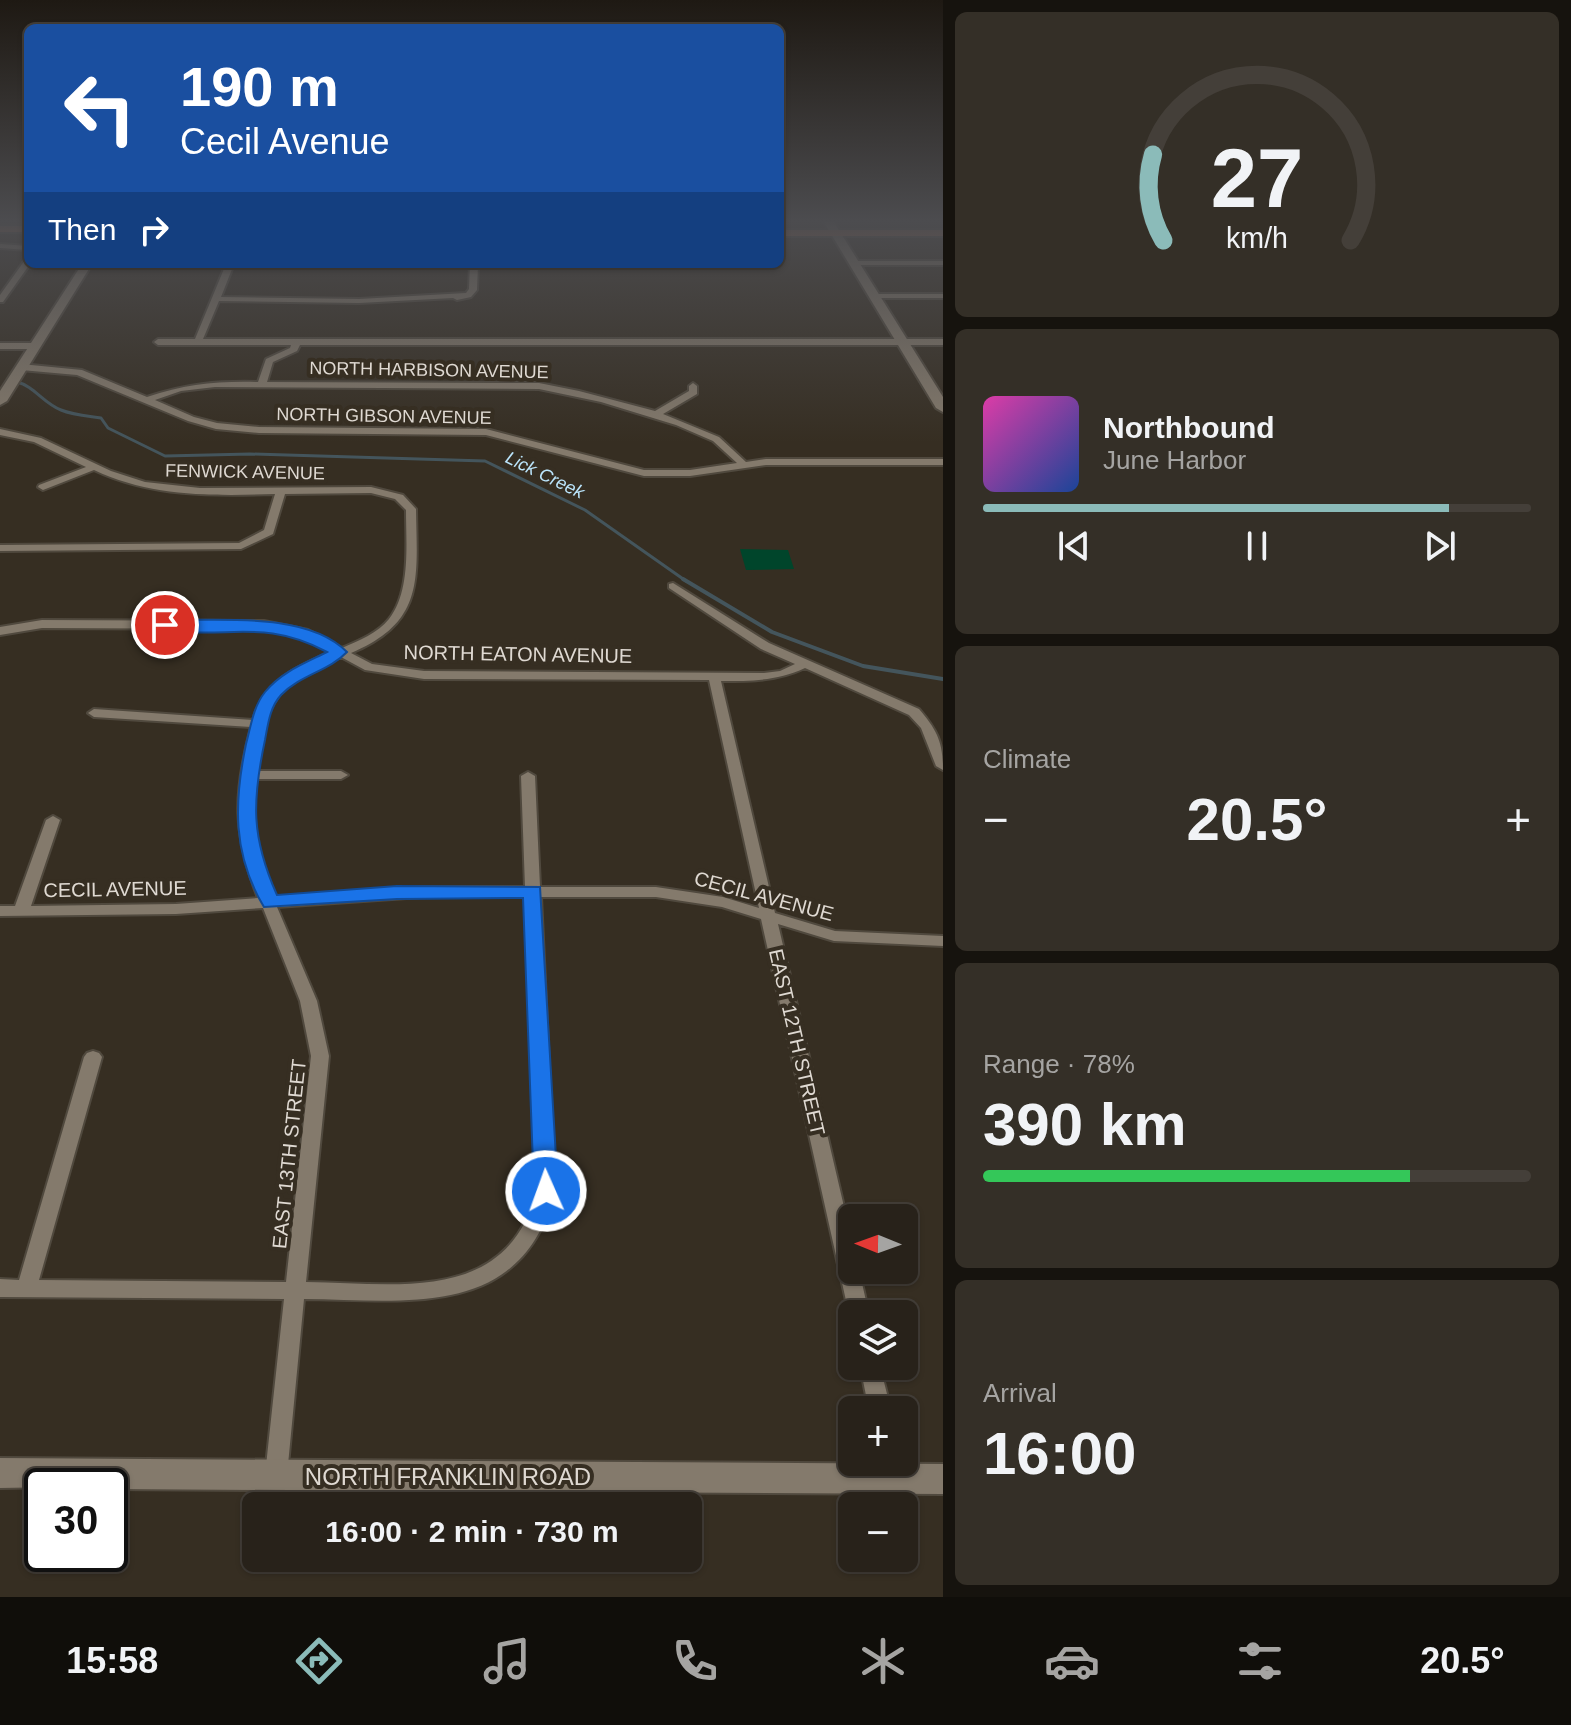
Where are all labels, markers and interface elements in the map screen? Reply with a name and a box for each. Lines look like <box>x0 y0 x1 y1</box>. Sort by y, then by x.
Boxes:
text: 190 m <box>180 55 339 118</box>
icon: left <box>48 56 152 160</box>
text: Cecil Avenue <box>180 121 389 162</box>
text: 27 <box>1211 131 1303 224</box>
icon: right <box>132 208 176 252</box>
text: Then <box>48 213 116 246</box>
text: km/h <box>1226 222 1288 254</box>
street label: NORTH HARBISON AVENUE <box>309 358 549 382</box>
street label: NORTH GIBSON AVENUE <box>276 404 492 428</box>
text: Northbound <box>1103 411 1275 444</box>
text: June Harbor <box>1103 445 1246 475</box>
water label: Lick Creek <box>502 447 588 503</box>
street label: FENWICK AVENUE <box>165 461 325 483</box>
icon: previous <box>1052 524 1096 568</box>
icon: pause <box>1235 524 1279 568</box>
icon: next <box>1418 524 1462 568</box>
pin <box>131 591 199 659</box>
icon: arrive <box>143 603 187 647</box>
street label: NORTH EATON AVENUE <box>404 641 632 667</box>
text: Climate <box>983 744 1071 774</box>
text: 20.5° <box>1187 786 1327 853</box>
text: − <box>983 795 1009 844</box>
text: + <box>1505 795 1531 844</box>
street label: CECIL AVENUE <box>692 867 836 925</box>
street label: CECIL AVENUE <box>43 877 187 901</box>
street label: EAST 12TH STREET <box>765 947 829 1137</box>
text: Range · 78% <box>983 1049 1135 1079</box>
street label: EAST 13TH STREET <box>268 1058 310 1250</box>
text: 390 km <box>983 1091 1187 1158</box>
position arrow <box>504 1149 588 1233</box>
north arrow <box>838 1204 918 1284</box>
map controls <box>838 1204 918 1572</box>
button: layers <box>838 1300 918 1380</box>
text: Arrival <box>983 1378 1057 1408</box>
button: + <box>838 1396 918 1476</box>
text: 16:00 <box>983 1420 1136 1487</box>
street label: NORTH FRANKLIN ROAD <box>305 1463 591 1490</box>
speed limit sign: 30 <box>24 1468 128 1572</box>
button: − <box>838 1492 918 1572</box>
text: 16:00 · 2 min · 730 m <box>325 1515 619 1548</box>
icon: directions <box>291 1633 347 1689</box>
icon: music <box>479 1633 535 1689</box>
icon: phone <box>667 1633 723 1689</box>
icon: climate <box>855 1633 911 1689</box>
icon: car <box>1044 1633 1100 1689</box>
icon: filters <box>1232 1633 1288 1689</box>
text: 15:58 <box>66 1640 158 1681</box>
text: 20.5° <box>1420 1640 1505 1681</box>

